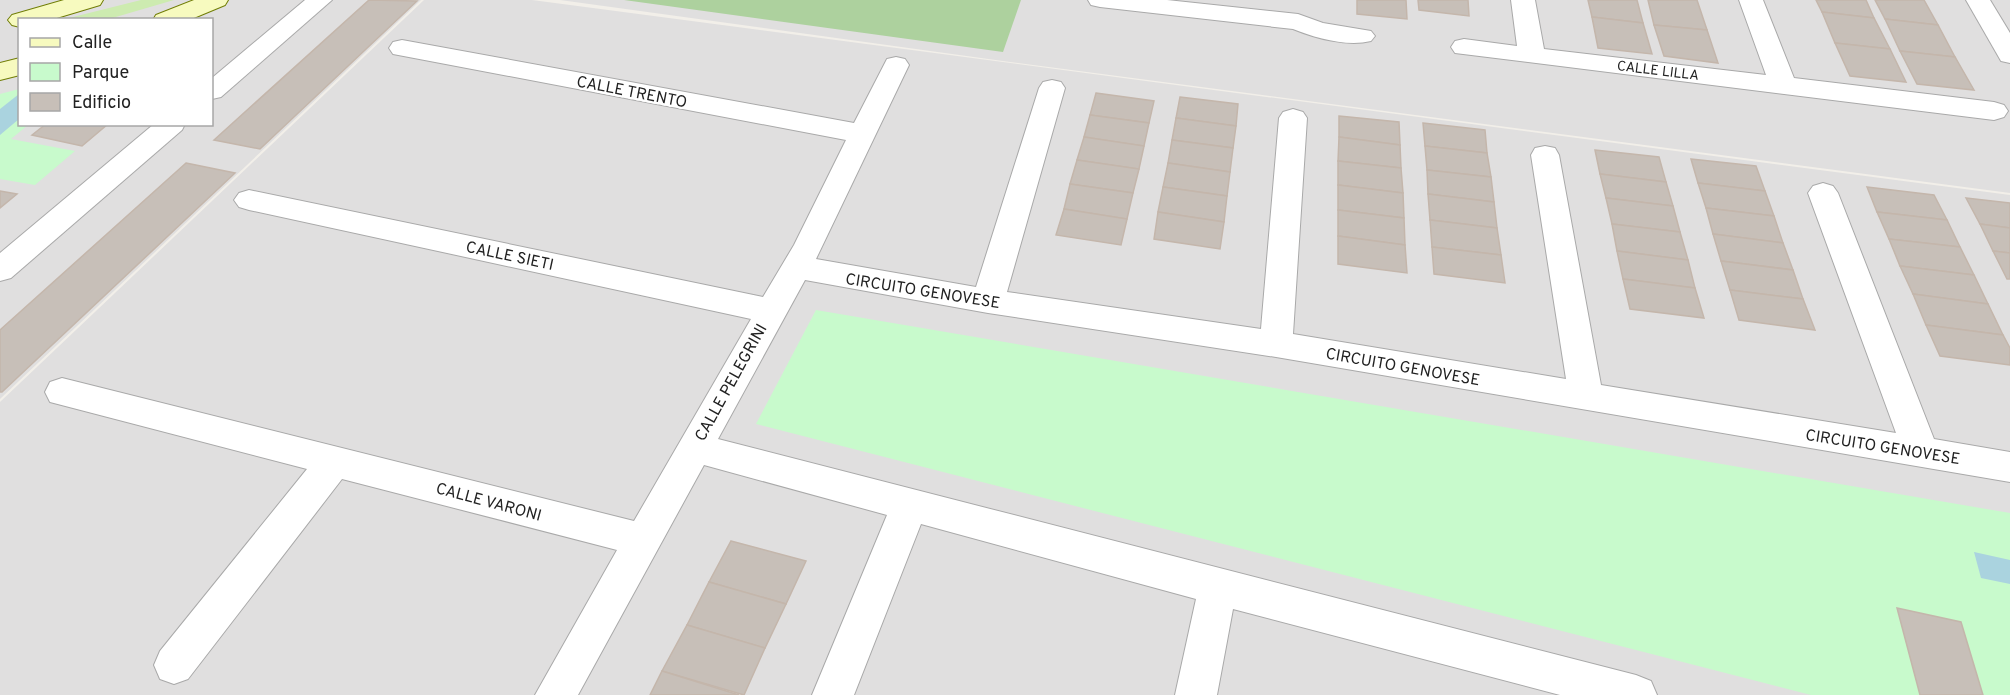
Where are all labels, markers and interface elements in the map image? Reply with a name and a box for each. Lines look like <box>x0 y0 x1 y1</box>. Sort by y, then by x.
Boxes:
legend <box>18 18 213 126</box>
text: Calle <box>72 32 112 55</box>
street label: CALLE LILLA <box>1616 58 1700 85</box>
text: Parque <box>72 62 129 85</box>
street label: CALLE TRENTO <box>575 72 689 113</box>
text: Edificio <box>72 92 131 115</box>
street label: CALLE SIETI <box>464 238 555 276</box>
street label: CIRCUITO GENOVESE <box>844 270 1001 314</box>
street label: CALLE PELEGRINI <box>691 321 772 445</box>
street label: CIRCUITO GENOVESE <box>1324 345 1481 391</box>
street label: CIRCUITO GENOVESE <box>1804 426 1961 470</box>
street label: CALLE VARONI <box>433 479 544 527</box>

